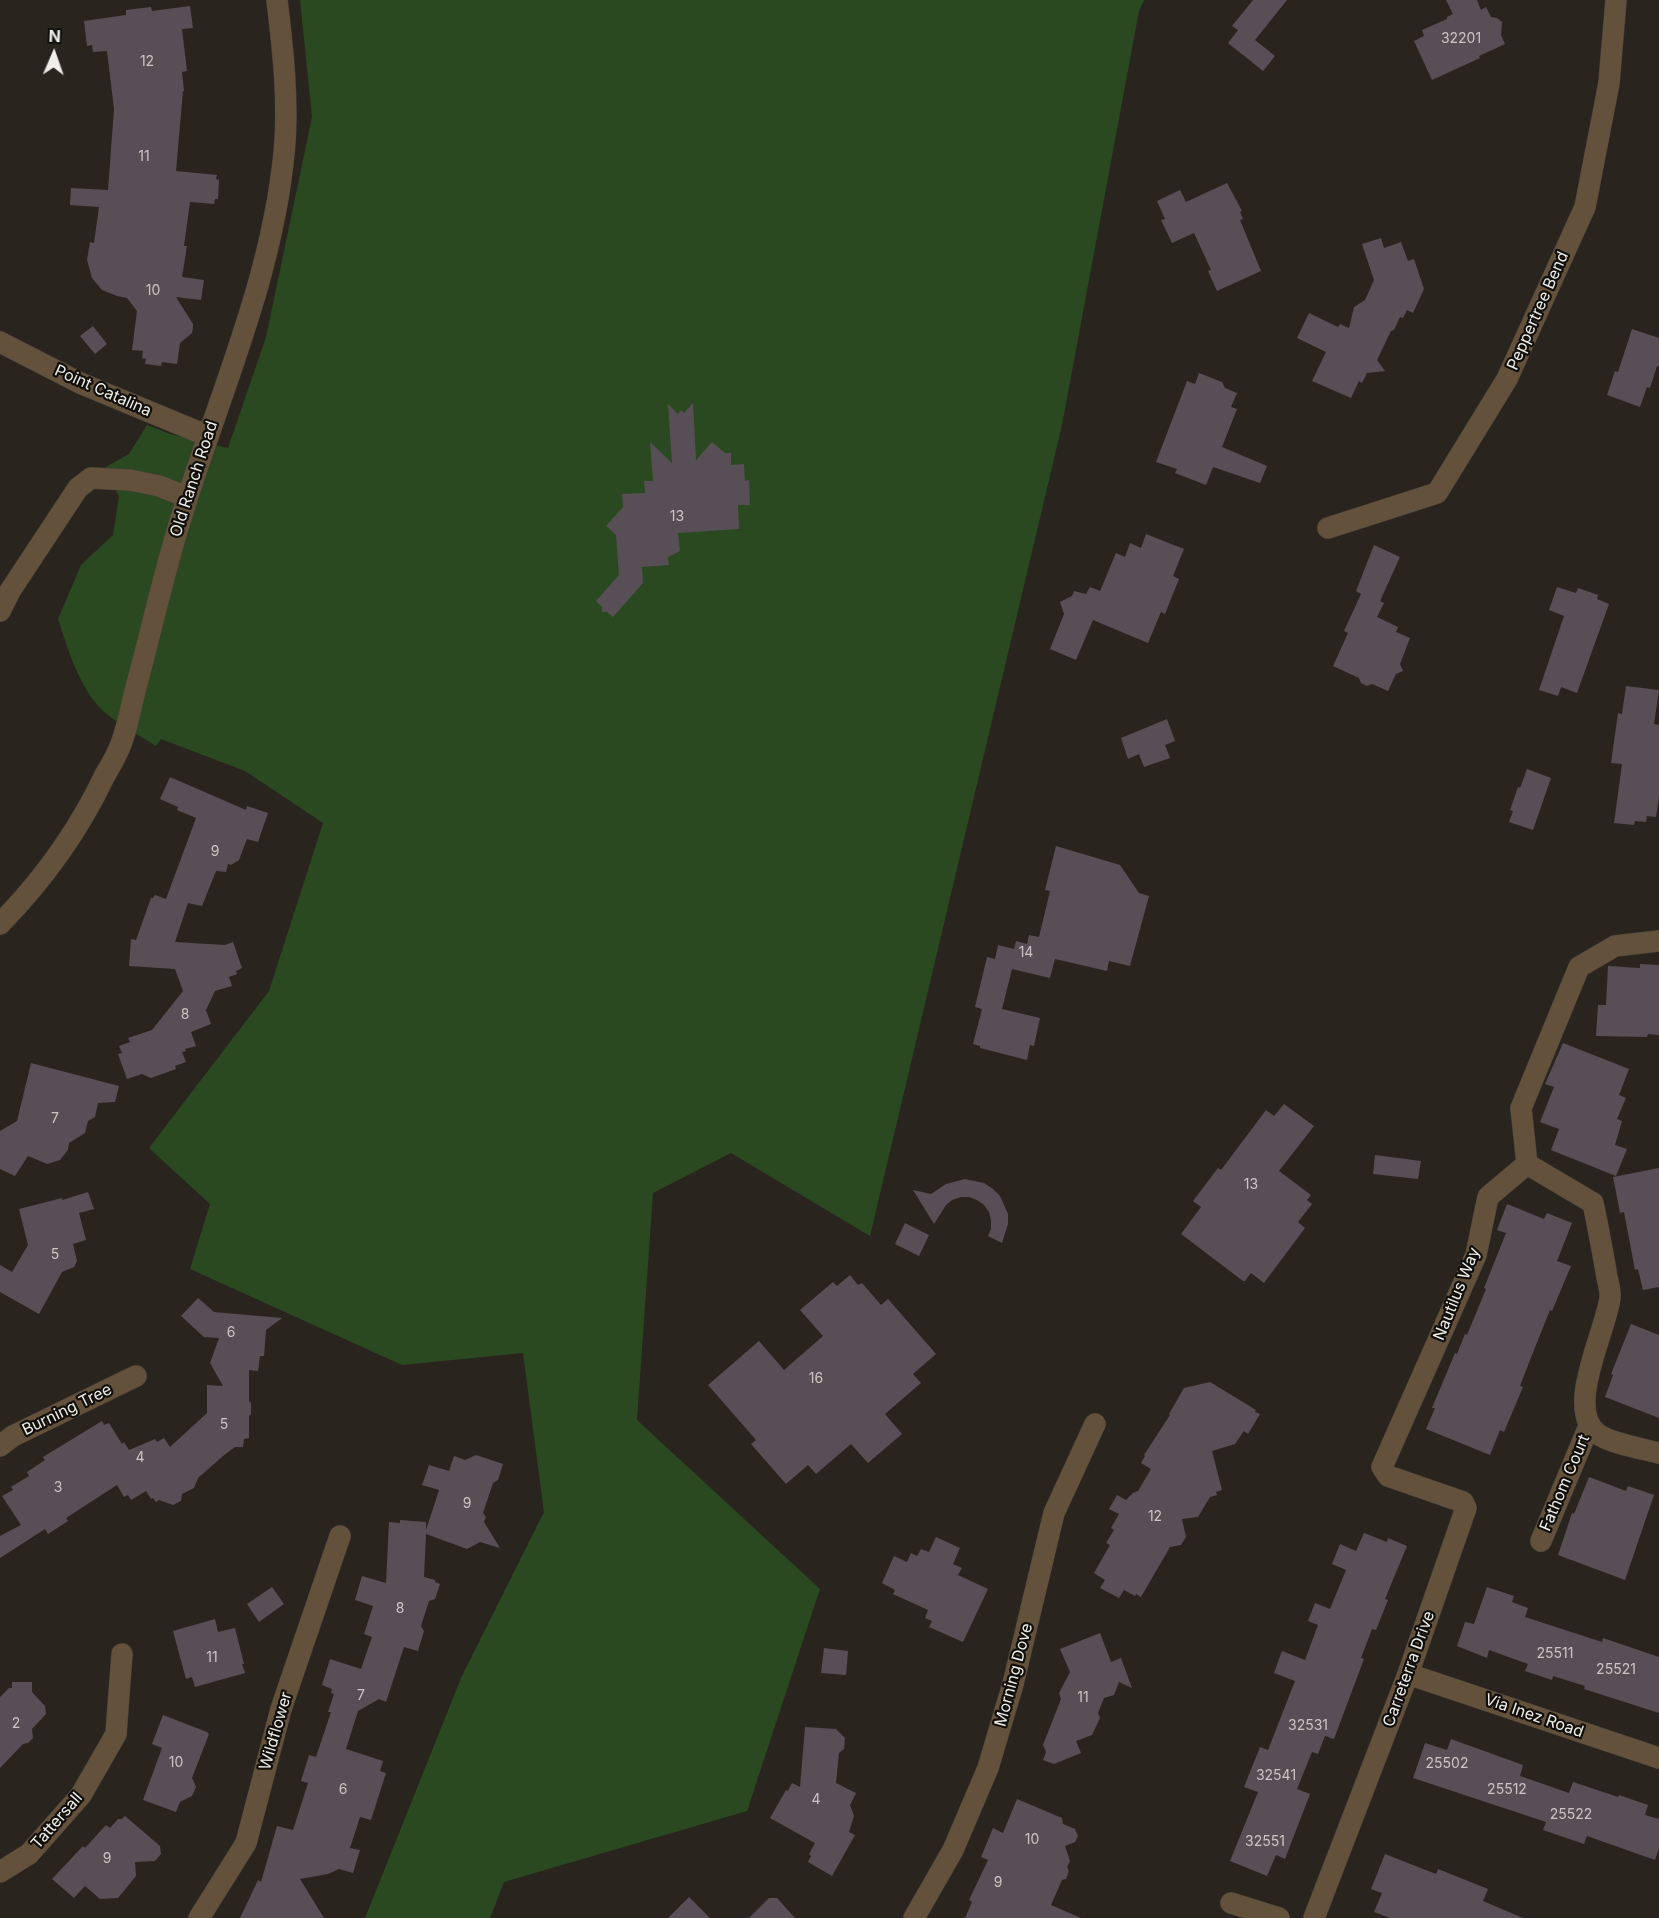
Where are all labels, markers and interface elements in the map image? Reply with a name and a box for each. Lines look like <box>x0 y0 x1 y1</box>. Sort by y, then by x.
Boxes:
north arrow <box>24 24 84 84</box>
text: N <box>48 26 61 46</box>
house number: 32201 <box>1441 31 1481 47</box>
house number: 12 <box>140 54 154 70</box>
house number: 11 <box>138 149 150 165</box>
street label: Peppertree Bend <box>1503 249 1573 373</box>
house number: 10 <box>146 283 160 299</box>
street label: Point Catalina <box>52 361 154 421</box>
street label: Old Ranch Road <box>166 419 222 539</box>
house number: 13 <box>670 509 684 525</box>
house number: 9 <box>211 844 219 860</box>
house number: 14 <box>1019 945 1033 961</box>
house number: 8 <box>181 1007 189 1023</box>
house number: 7 <box>51 1111 59 1127</box>
house number: 13 <box>1244 1177 1258 1193</box>
street label: Nautilus Way <box>1430 1245 1484 1343</box>
house number: 5 <box>51 1247 59 1263</box>
house number: 6 <box>227 1325 235 1341</box>
house number: 16 <box>809 1371 823 1387</box>
street label: Burning Tree <box>19 1380 115 1440</box>
house number: 5 <box>220 1417 228 1433</box>
street label: Fathom Court <box>1536 1432 1594 1534</box>
house number: 4 <box>135 1450 145 1466</box>
house number: 3 <box>54 1480 62 1496</box>
house number: 9 <box>463 1496 471 1512</box>
house number: 12 <box>1148 1509 1162 1525</box>
house number: 8 <box>396 1601 404 1617</box>
street label: Carreterra Drive <box>1379 1608 1439 1730</box>
street label: Morning Dove <box>991 1621 1037 1729</box>
house number: 25511 <box>1537 1646 1573 1662</box>
house number: 11 <box>206 1650 218 1666</box>
house number: 25521 <box>1596 1662 1636 1678</box>
house number: 7 <box>357 1688 365 1704</box>
street label: Wildflower <box>256 1690 296 1772</box>
house number: 11 <box>1077 1690 1089 1706</box>
street label: Via Inez Road <box>1482 1690 1586 1742</box>
house number: 2 <box>12 1716 20 1732</box>
house number: 32531 <box>1288 1718 1328 1734</box>
house number: 10 <box>169 1755 183 1771</box>
house number: 25502 <box>1426 1756 1468 1772</box>
house number: 32541 <box>1256 1768 1296 1784</box>
house number: 6 <box>339 1782 347 1798</box>
house number: 25512 <box>1487 1782 1527 1798</box>
street label: Tattersall <box>27 1789 87 1853</box>
house number: 4 <box>811 1792 821 1808</box>
house number: 25522 <box>1550 1807 1592 1823</box>
house number: 10 <box>1025 1832 1039 1848</box>
house number: 32551 <box>1245 1834 1285 1850</box>
house number: 9 <box>103 1851 111 1867</box>
house number: 9 <box>994 1875 1002 1891</box>

